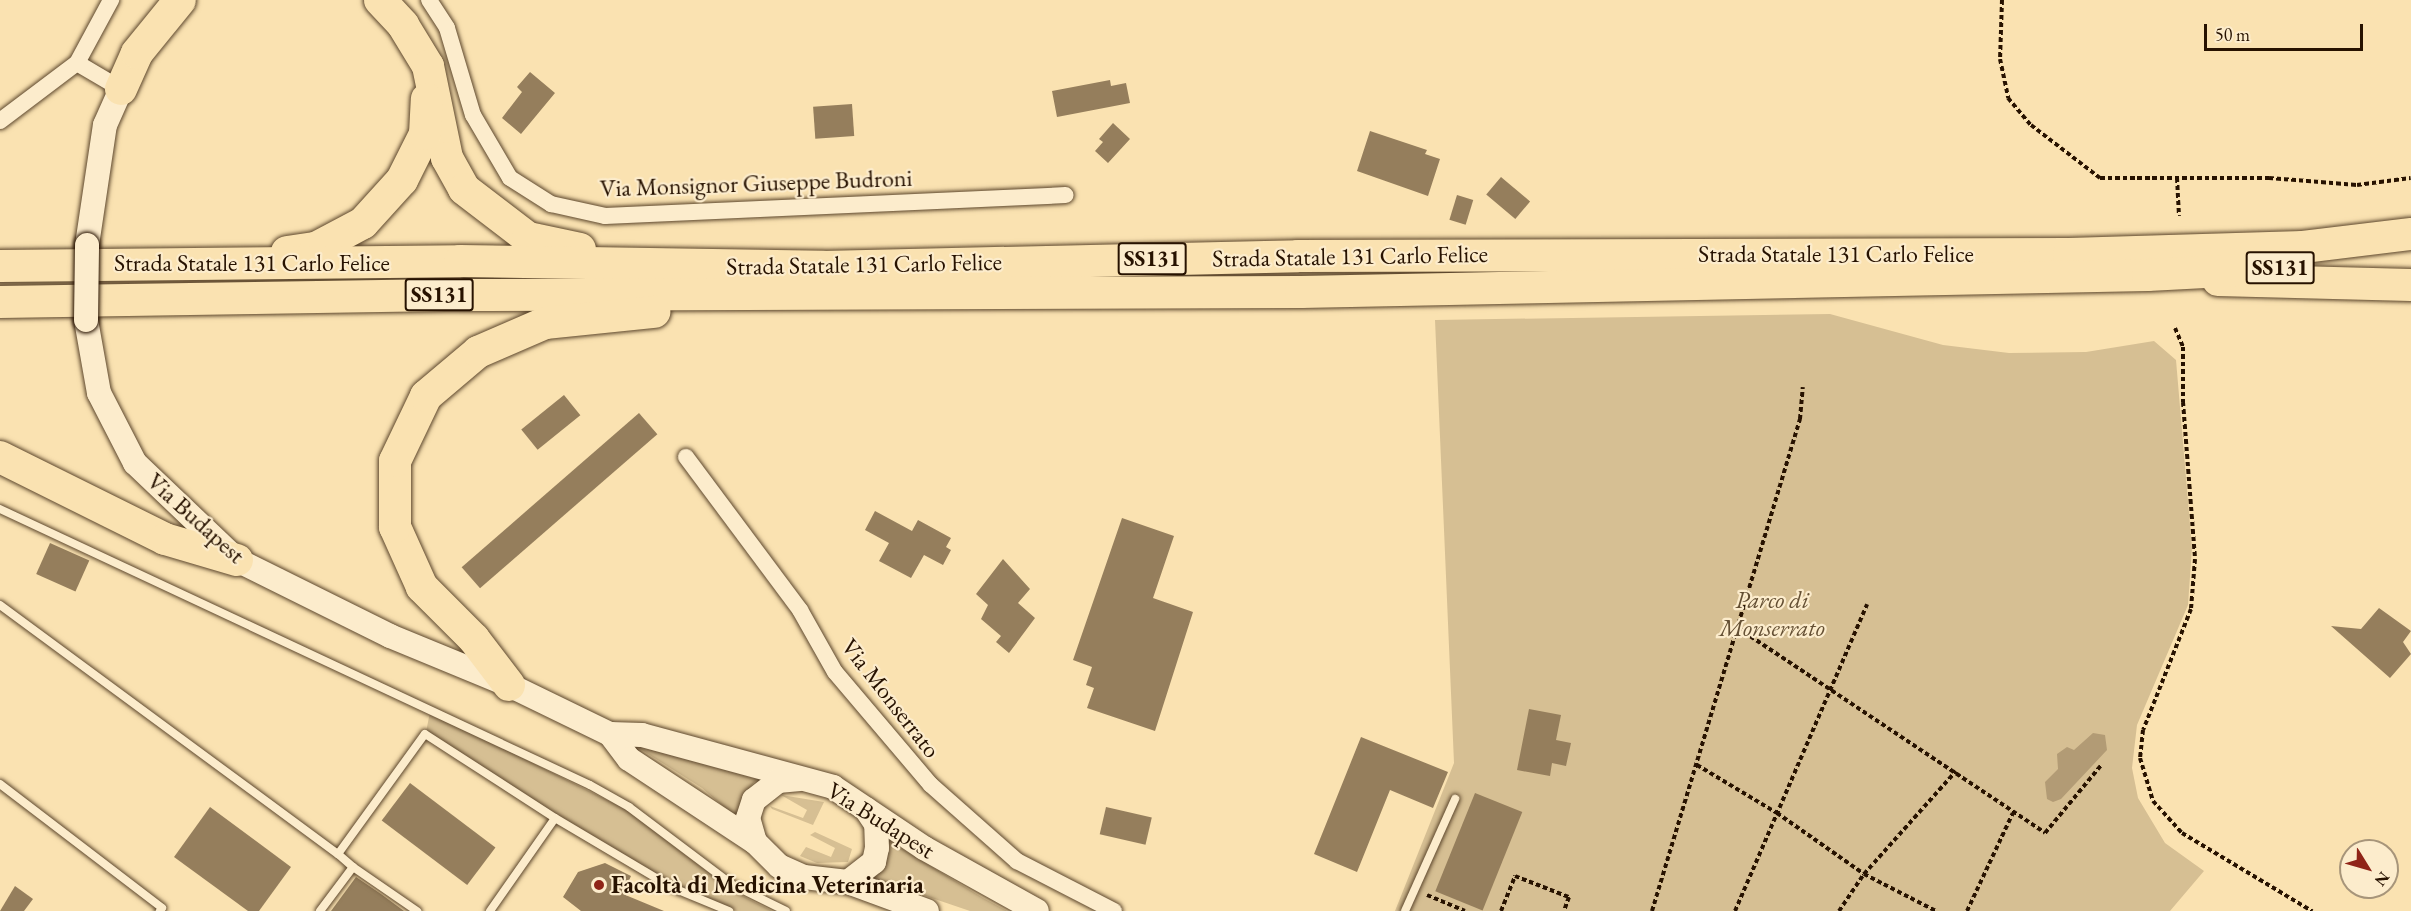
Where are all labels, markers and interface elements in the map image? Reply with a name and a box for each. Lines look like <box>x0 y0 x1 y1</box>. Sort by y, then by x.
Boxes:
scale bar <box>2207 12 2366 50</box>
text: 50 m <box>2215 23 2250 46</box>
street label: Via Monsignor Giuseppe Budroni <box>599 163 913 203</box>
street label: Strada Statale 131 Carlo Felice <box>1212 239 1488 273</box>
road number: SS131 <box>1118 240 1186 278</box>
street label: Strada Statale 131 Carlo Felice <box>1698 240 1974 268</box>
street label: Strada Statale 131 Carlo Felice <box>726 247 1002 281</box>
street label: Strada Statale 131 Carlo Felice <box>114 249 390 277</box>
road number: SS131 <box>2246 249 2314 287</box>
road number: SS131 <box>404 276 474 314</box>
street label: Via Budapest <box>141 467 251 569</box>
park label: Parco di Monserrato <box>1719 586 1825 642</box>
street label: Via Monserrato <box>835 633 947 763</box>
street label: Via Budapest <box>822 776 940 864</box>
north arrow <box>2339 839 2399 899</box>
text: N <box>2370 867 2394 890</box>
place label: Facoltà di Medicina Veterinaria <box>611 871 924 899</box>
marker: Facoltà di Medicina Veterinaria <box>592 878 606 892</box>

